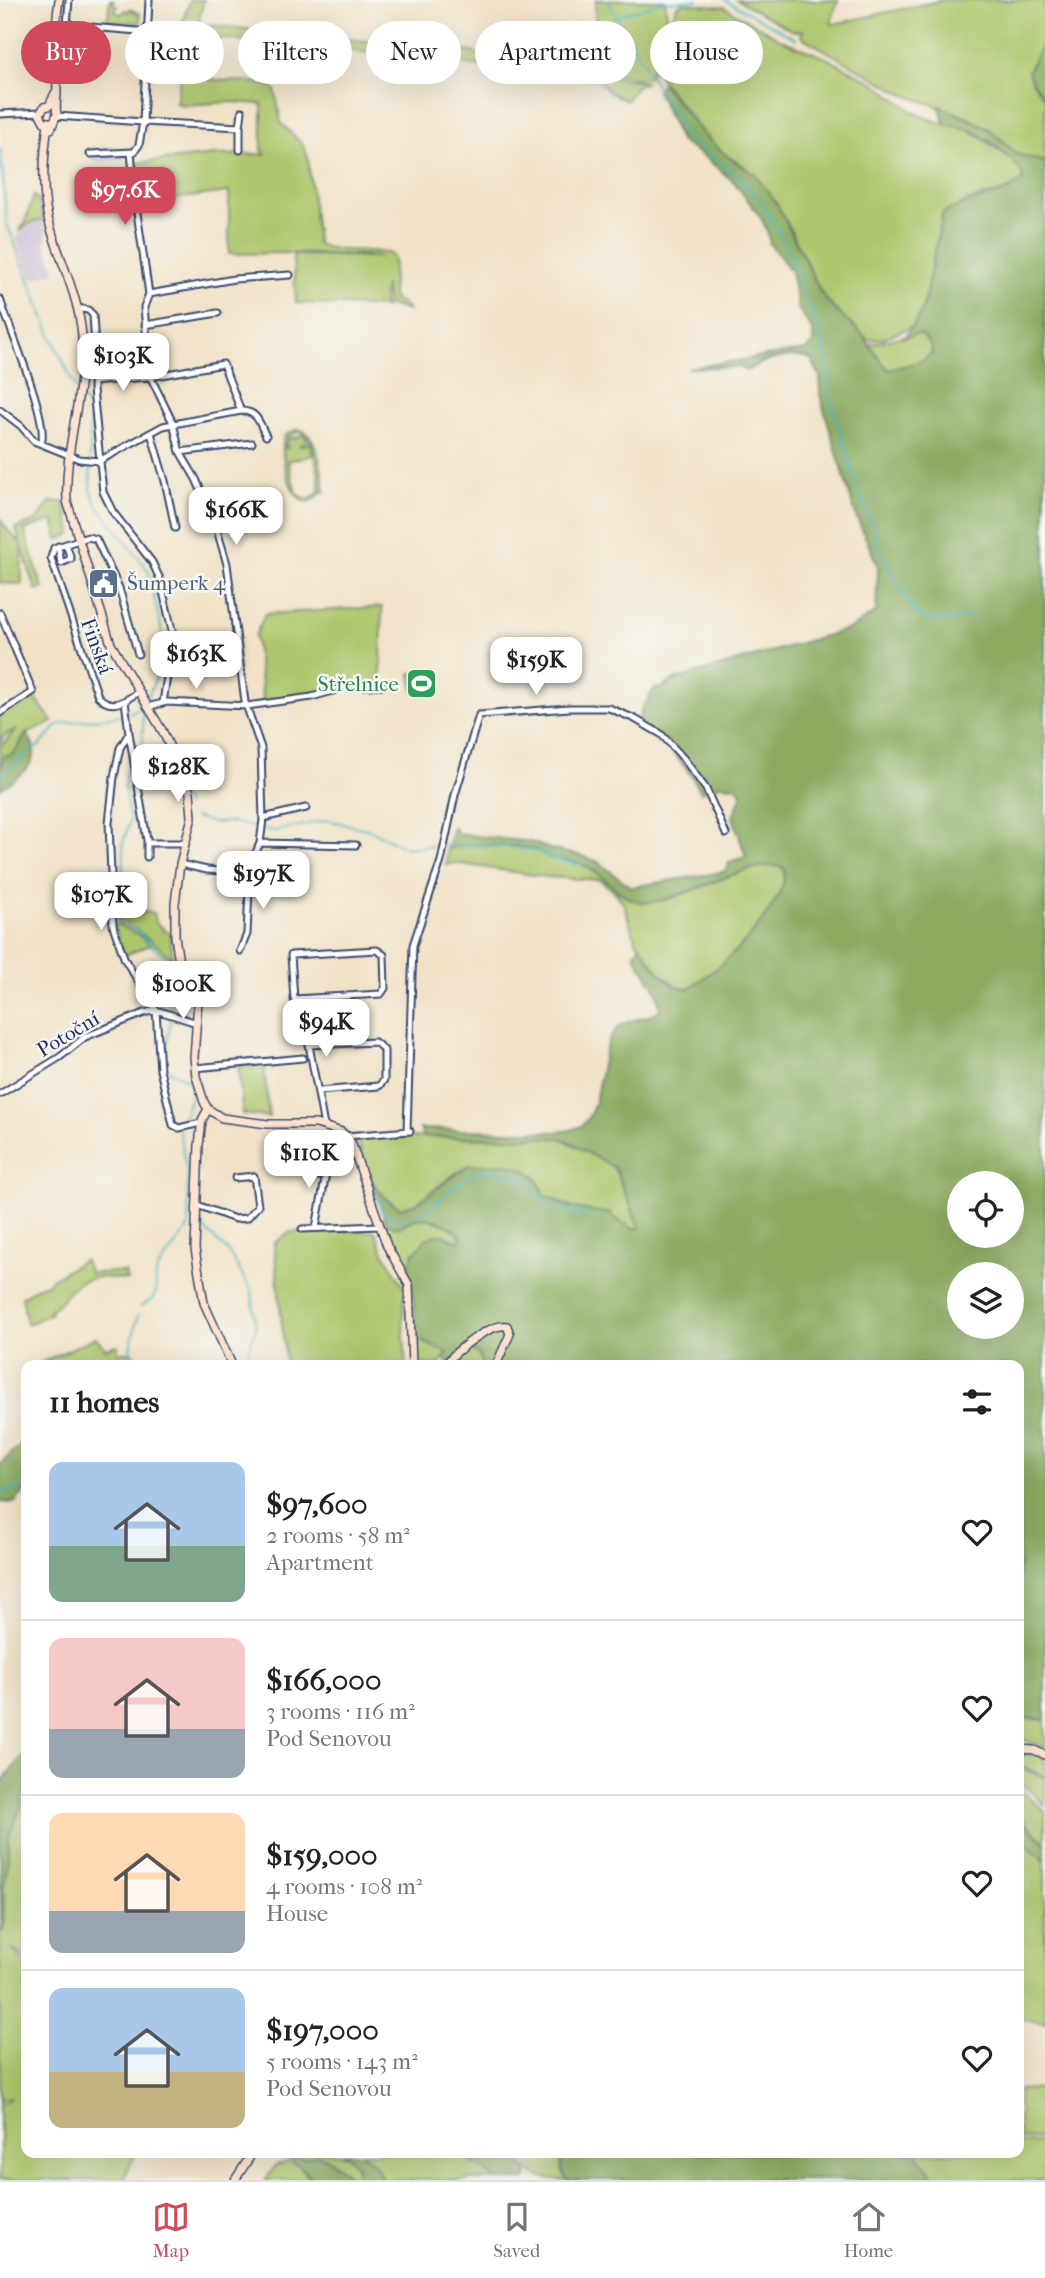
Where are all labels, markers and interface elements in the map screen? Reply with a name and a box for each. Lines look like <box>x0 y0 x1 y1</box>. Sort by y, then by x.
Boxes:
chip: Buy <box>21 21 111 84</box>
chip: Rent <box>125 21 224 84</box>
chip: Filters <box>238 21 352 84</box>
chip: New <box>366 21 461 84</box>
chip: Apartment <box>475 21 636 84</box>
chip: House <box>650 21 763 84</box>
pin: $97.6K <box>68 168 182 227</box>
text: $97.6K <box>90 176 160 203</box>
pin: $103K <box>74 334 172 393</box>
text: $103K <box>93 342 153 369</box>
pin: $166K <box>187 488 285 547</box>
text: $166K <box>205 496 267 523</box>
public building icon: Šumperk 4 <box>87 566 121 600</box>
place label: Šumperk 4 <box>127 571 226 595</box>
street label: Finská <box>76 615 118 678</box>
pin: $163K <box>147 632 245 691</box>
pin: $159K <box>487 638 585 697</box>
text: $163K <box>166 640 226 667</box>
text: $159K <box>506 646 566 673</box>
sports icon: Střelnice <box>405 667 439 701</box>
place label: Střelnice <box>318 672 399 696</box>
pin: $128K <box>129 744 227 804</box>
text: $128K <box>148 753 208 780</box>
pin: $197K <box>214 852 312 911</box>
text: $197K <box>233 860 293 887</box>
pin: $107K <box>52 872 150 932</box>
text: $107K <box>70 881 132 908</box>
pin: $100K <box>134 962 232 1021</box>
text: $100K <box>152 970 214 997</box>
pin: $94K <box>285 1000 367 1059</box>
street label: Potoční <box>32 1006 104 1062</box>
text: $94K <box>299 1008 353 1035</box>
pin: $110K <box>260 1130 358 1190</box>
text: $110K <box>280 1139 338 1166</box>
map controls <box>947 1171 1024 1339</box>
button: locate <box>947 1171 1024 1248</box>
button: layers <box>947 1262 1024 1339</box>
icon: filters <box>958 1383 996 1421</box>
text: 11 homes <box>49 1385 159 1420</box>
text: $97,600 <box>266 1487 368 1522</box>
icon: home <box>105 1490 189 1574</box>
icon: heart <box>958 1513 996 1551</box>
text: 2 rooms · 58 m² <box>266 1522 410 1549</box>
text: Apartment <box>266 1549 374 1576</box>
text: $166,000 <box>266 1663 381 1698</box>
icon: home <box>105 1666 189 1750</box>
icon: heart <box>958 1689 996 1727</box>
text: 3 rooms · 116 m² <box>266 1698 415 1725</box>
text: Pod Senovou <box>266 1725 392 1752</box>
text: $159,000 <box>266 1838 378 1873</box>
icon: home <box>105 1841 189 1925</box>
icon: heart <box>958 1864 996 1902</box>
text: 4 rooms · 108 m² <box>266 1873 422 1900</box>
text: House <box>266 1900 328 1927</box>
text: $197,000 <box>266 2013 379 2048</box>
icon: home <box>105 2016 189 2100</box>
icon: heart <box>958 2039 996 2077</box>
text: 5 rooms · 143 m² <box>266 2048 418 2075</box>
text: Pod Senovou <box>266 2075 392 2102</box>
tab: Map <box>152 2198 190 2262</box>
tab: Saved <box>493 2198 540 2262</box>
tab: Home <box>844 2198 893 2262</box>

